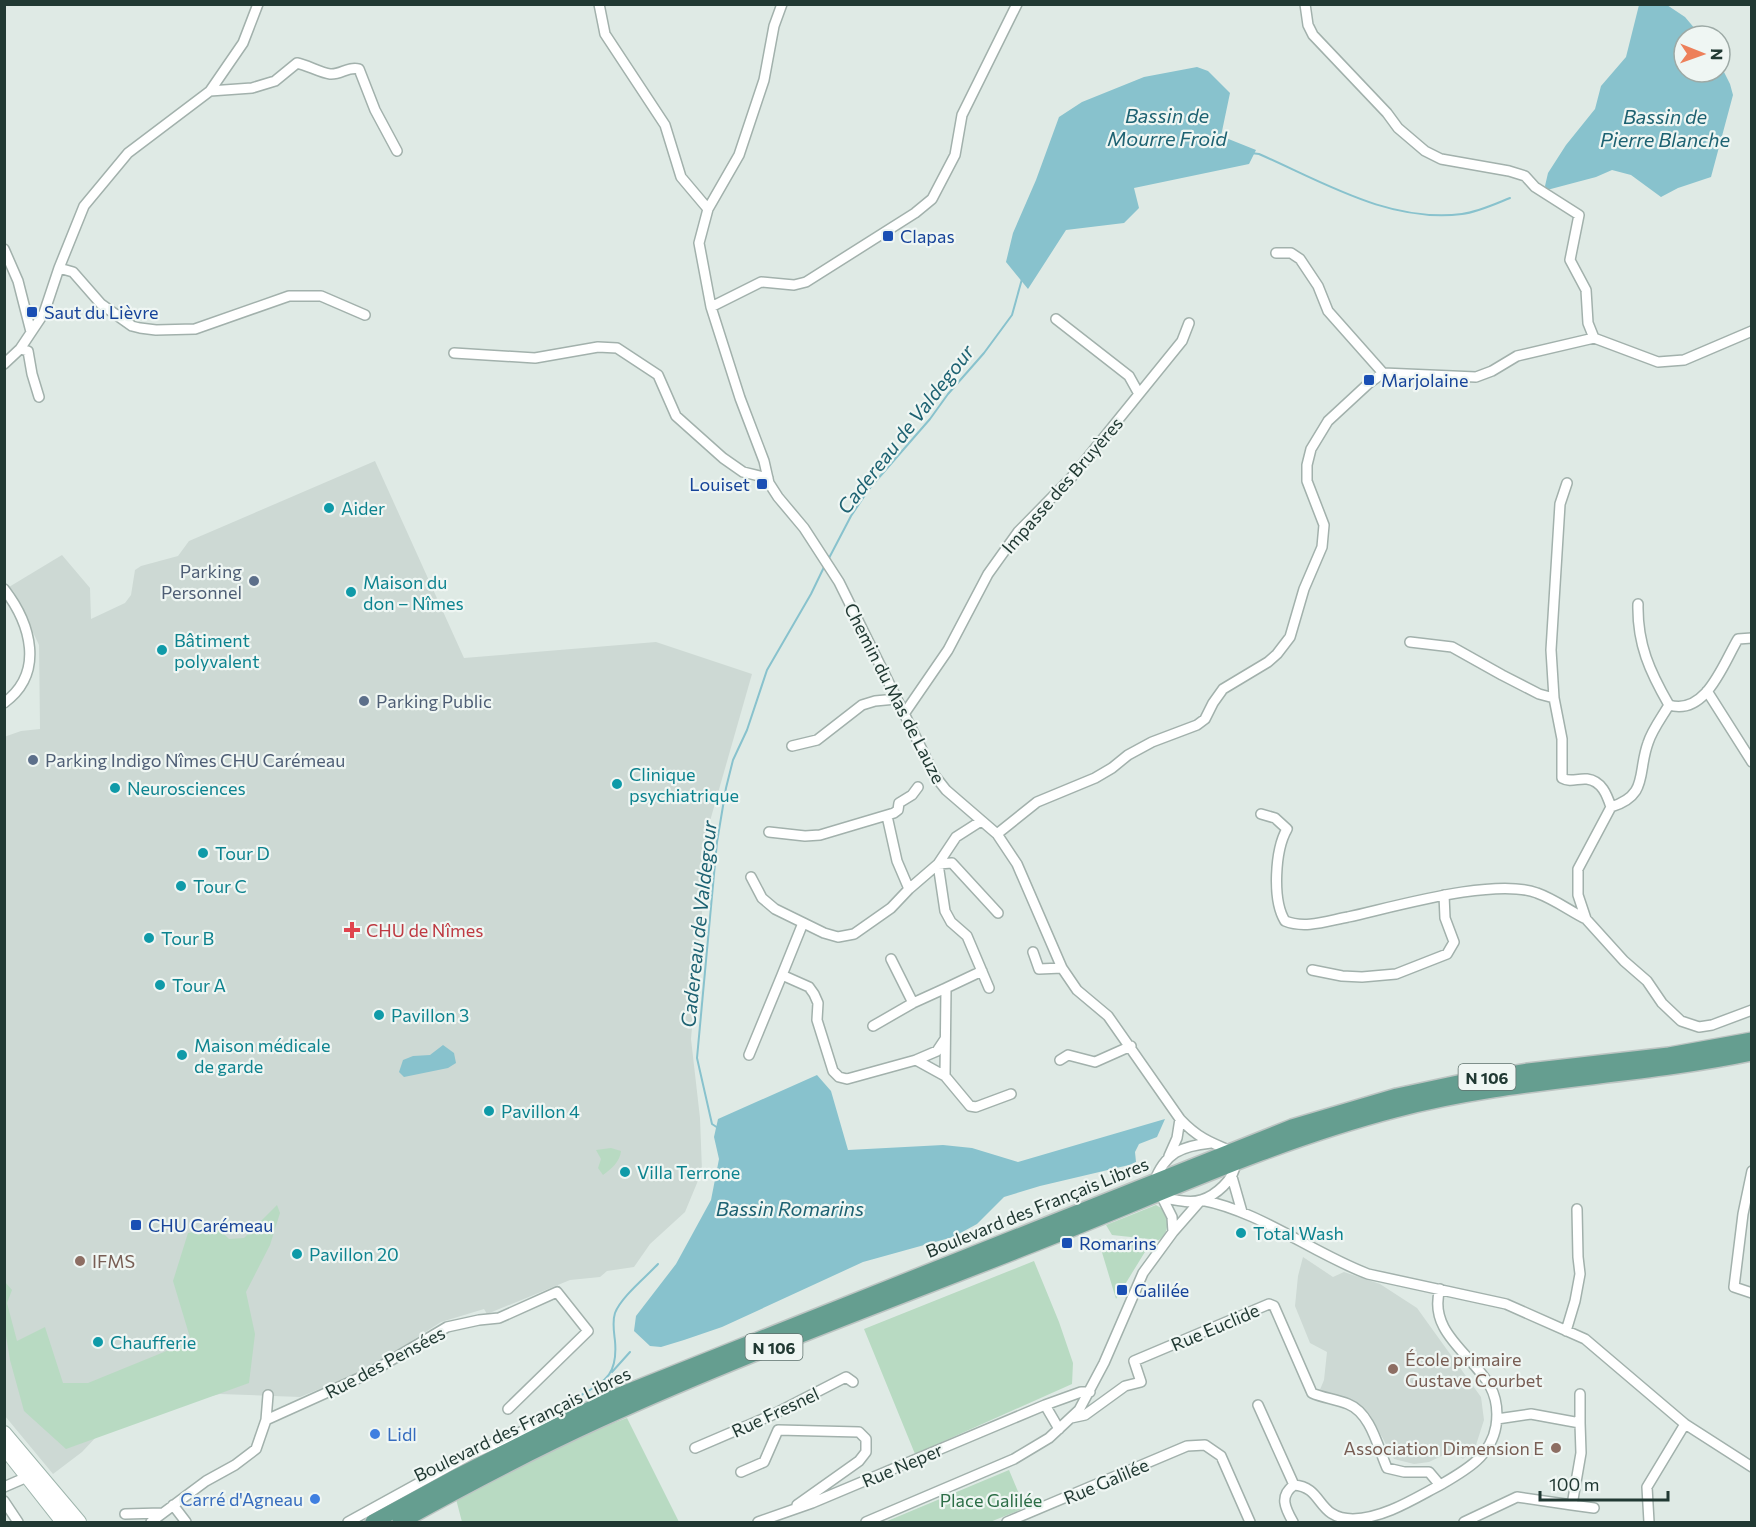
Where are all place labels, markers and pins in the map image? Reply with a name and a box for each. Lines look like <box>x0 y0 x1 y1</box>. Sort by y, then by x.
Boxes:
place label: Clapas <box>900 225 955 247</box>
marker: Clapas <box>881 229 895 243</box>
place label: Saut du Lièvre <box>44 301 159 323</box>
marker: Saut du Lièvre <box>25 305 39 319</box>
place label: Marjolaine <box>1381 369 1468 391</box>
marker: Marjolaine <box>1362 373 1376 387</box>
place label: Louiset <box>689 473 750 495</box>
marker: Louiset <box>755 477 769 491</box>
place label: Aider <box>341 497 385 519</box>
marker: Aider <box>322 501 336 515</box>
place label: Parking Personnel <box>161 560 242 603</box>
place label: Maison du don – Nîmes <box>363 571 464 614</box>
marker: Parking Personnel <box>247 574 261 588</box>
marker: Maison du don – Nîmes <box>344 585 358 599</box>
place label: Bâtiment polyvalent <box>174 629 260 672</box>
marker: Bâtiment polyvalent <box>155 643 169 657</box>
place label: Parking Public <box>376 690 492 712</box>
marker: Parking Public <box>357 694 371 708</box>
place label: Parking Indigo Nîmes CHU Carémeau <box>45 749 345 771</box>
marker: Parking Indigo Nîmes CHU Carémeau <box>26 753 40 767</box>
place label: Clinique psychiatrique <box>629 763 739 806</box>
place label: Neurosciences <box>127 777 246 799</box>
marker: Clinique psychiatrique <box>610 777 624 791</box>
marker: Neurosciences <box>108 781 122 795</box>
place label: Tour D <box>215 842 270 864</box>
marker: Tour D <box>196 846 210 860</box>
place label: Tour C <box>193 875 247 897</box>
marker: Tour C <box>174 879 188 893</box>
place label: CHU de Nîmes <box>366 919 483 941</box>
marker: CHU de Nîmes <box>343 921 361 939</box>
place label: Tour B <box>161 927 214 949</box>
marker: Tour B <box>142 931 156 945</box>
place label: Tour A <box>172 974 226 996</box>
marker: Tour A <box>153 978 167 992</box>
place label: Pavillon 3 <box>391 1004 469 1026</box>
marker: Pavillon 3 <box>372 1008 386 1022</box>
place label: Maison médicale de garde <box>194 1034 330 1077</box>
marker: Maison médicale de garde <box>175 1048 189 1062</box>
place label: Pavillon 4 <box>501 1100 580 1122</box>
marker: Pavillon 4 <box>482 1104 496 1118</box>
place label: Villa Terrone <box>637 1161 740 1183</box>
marker: Villa Terrone <box>618 1165 632 1179</box>
place label: CHU Carémeau <box>148 1214 273 1236</box>
marker: CHU Carémeau <box>129 1218 143 1232</box>
place label: Total Wash <box>1253 1222 1344 1244</box>
marker: Total Wash <box>1234 1226 1248 1240</box>
place label: Romarins <box>1079 1232 1157 1254</box>
marker: Romarins <box>1060 1236 1074 1250</box>
place label: Pavillon 20 <box>309 1243 399 1265</box>
marker: Pavillon 20 <box>290 1247 304 1261</box>
place label: IFMS <box>92 1250 135 1272</box>
marker: IFMS <box>73 1254 87 1268</box>
place label: Galilée <box>1134 1279 1189 1301</box>
marker: Galilée <box>1115 1283 1129 1297</box>
place label: Chaufferie <box>110 1331 196 1353</box>
marker: Chaufferie <box>91 1335 105 1349</box>
place label: École primaire Gustave Courbet <box>1405 1348 1543 1391</box>
marker: École primaire Gustave Courbet <box>1386 1362 1400 1376</box>
place label: Lidl <box>387 1423 417 1445</box>
marker: Lidl <box>368 1427 382 1441</box>
place label: Association Dimension E <box>1344 1437 1544 1459</box>
marker: Association Dimension E <box>1549 1441 1563 1455</box>
place label: Carré d'Agneau <box>180 1488 303 1510</box>
marker: Carré d'Agneau <box>308 1492 322 1506</box>

